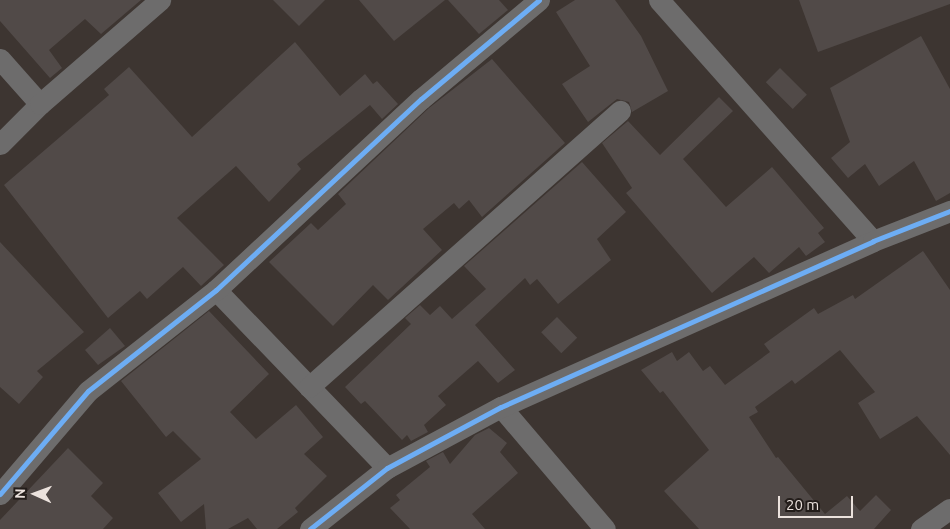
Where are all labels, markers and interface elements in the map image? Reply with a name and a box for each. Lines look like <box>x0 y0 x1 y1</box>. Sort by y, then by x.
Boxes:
north arrow <box>10 469 60 519</box>
scale bar <box>780 486 855 518</box>
text: N <box>12 488 28 499</box>
text: 20 m <box>786 496 819 513</box>

